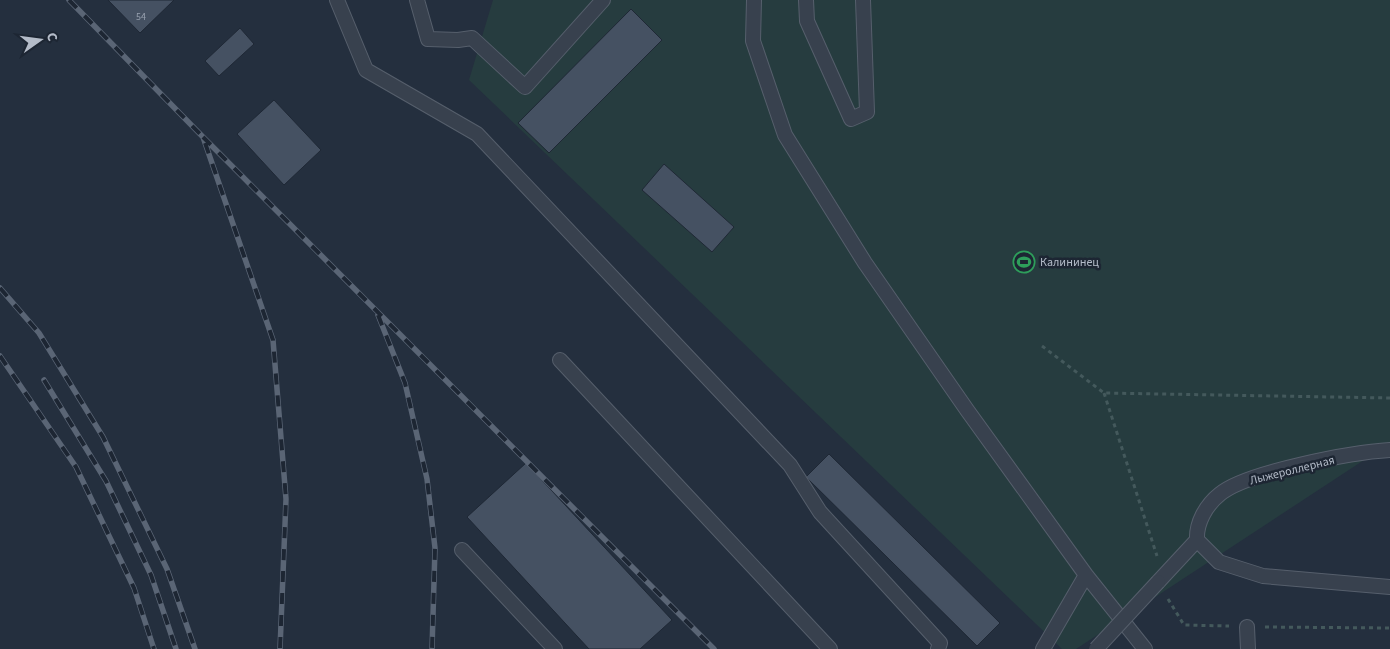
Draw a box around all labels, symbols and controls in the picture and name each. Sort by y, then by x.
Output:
house number: 54 [136,10,146,24]
north arrow [15,15,65,65]
text: С [41,31,62,43]
sports icon: Калининец [1012,250,1036,274]
place label: Калининец [1040,254,1099,271]
street label: Лыжероллерная [1248,452,1336,489]

